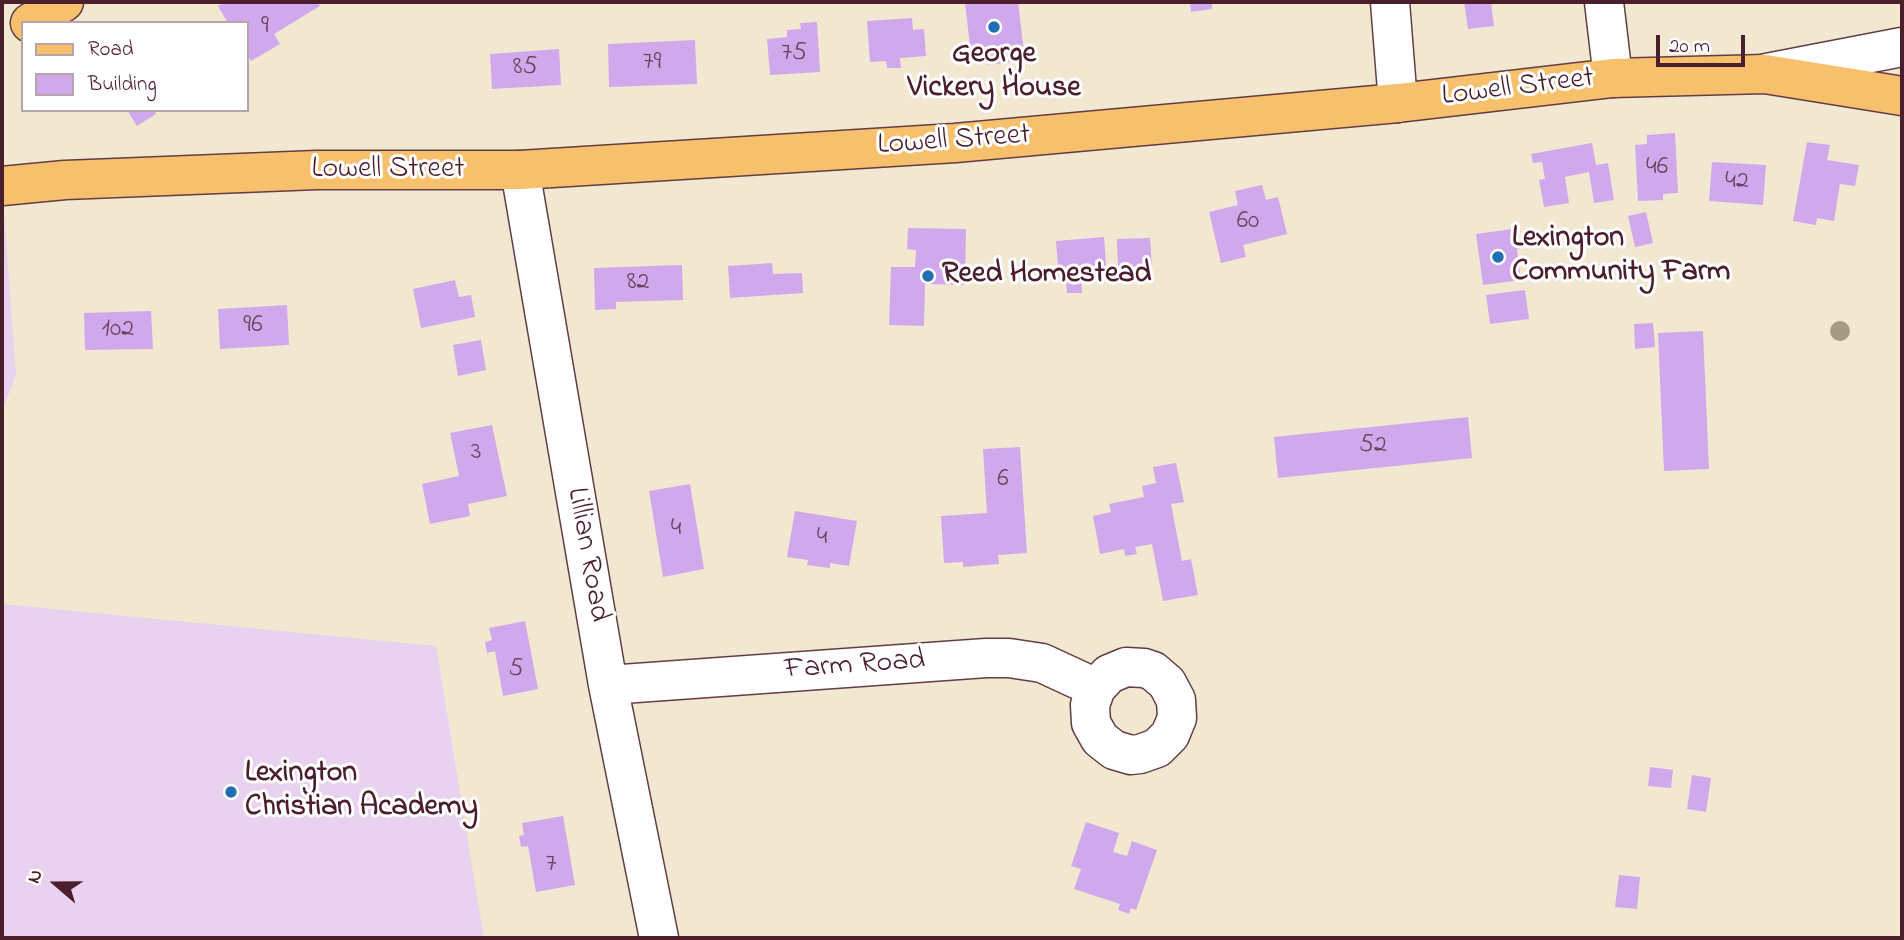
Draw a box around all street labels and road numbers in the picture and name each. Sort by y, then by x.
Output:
street label: Lowell Street [1440,62,1596,116]
street label: Lowell Street [876,119,1032,165]
street label: Lowell Street [312,153,464,189]
street label: Lillian Road [556,485,616,625]
street label: Farm Road [783,644,927,690]

